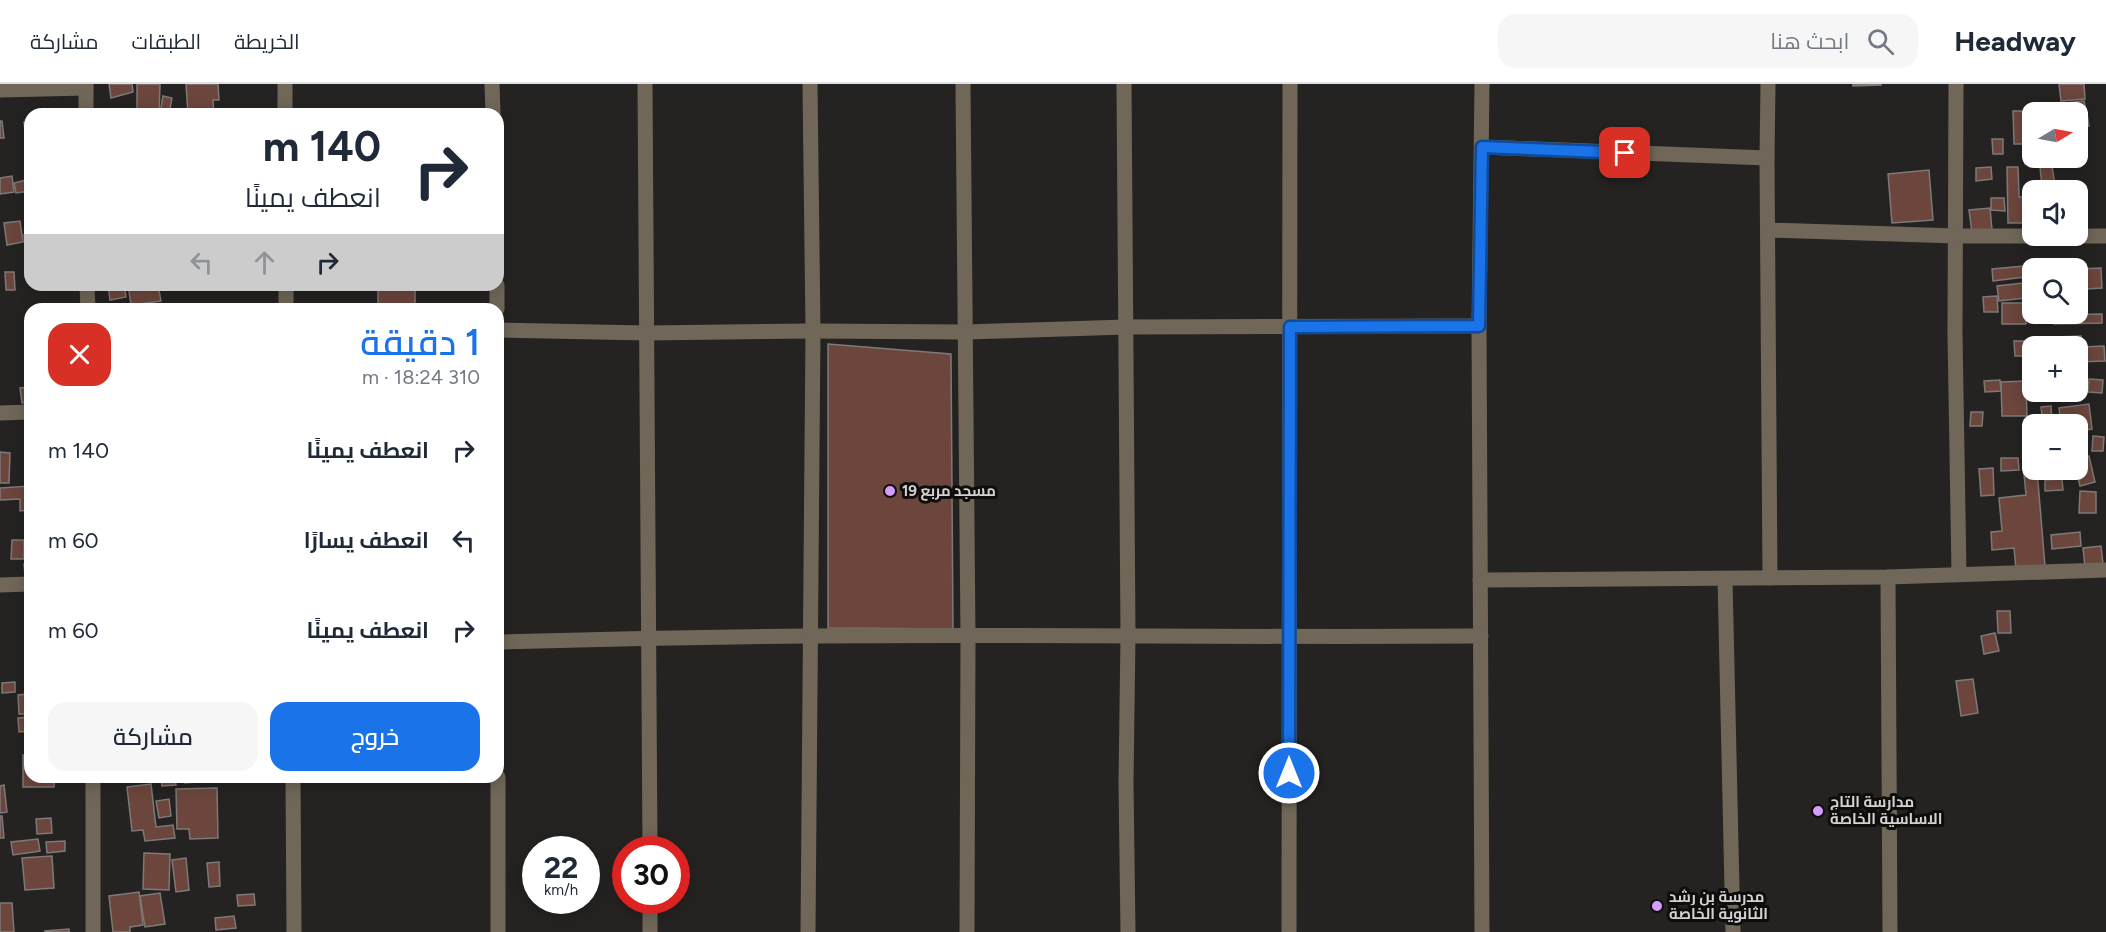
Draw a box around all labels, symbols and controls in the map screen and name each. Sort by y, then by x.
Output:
search box [1498,14,1918,68]
text: Headway [1954,24,2076,58]
icon: search [1864,25,1897,58]
text: ابحث هنا [1770,28,1849,55]
text: مشاركة [30,29,99,54]
text: الطبقات [132,29,201,54]
text: الخريطة [234,29,300,54]
north arrow [2022,102,2088,168]
map controls [2022,102,2088,480]
text: 140 m [263,121,381,172]
pin [1599,127,1650,178]
icon: right [402,132,480,210]
icon: arrive [1608,136,1641,169]
button: sound [2022,180,2088,246]
text: انعطف يمينًا [245,181,381,214]
icon: left [185,246,218,279]
icon: ahead [248,246,281,279]
icon: right [311,246,344,279]
button: search [2022,258,2088,324]
text: 1 دقيقة [360,321,480,364]
button: close [48,323,111,386]
button: + [2022,336,2088,402]
text: 310 m · 18:24 [362,365,480,389]
button: − [2022,414,2088,480]
icon: right [447,434,480,467]
text: 140 m [48,437,109,464]
text: انعطف يمينًا [306,437,429,464]
place label: مسجد مربع 19 [902,482,996,501]
marker: مسجد مربع 19 [883,484,897,498]
icon: left [447,524,480,557]
text: 60 m [48,527,99,554]
text: انعطف يسارًا [304,527,429,554]
icon: right [447,614,480,647]
text: 60 m [48,617,99,644]
text: انعطف يمينًا [306,617,429,644]
button: مشاركة [48,702,258,771]
button: خروج [270,702,480,771]
position arrow [1257,741,1321,805]
place label: مدارسة التاج الاساسية الخاصة [1830,793,1942,828]
marker: مدارسة التاج الاساسية الخاصة [1811,804,1825,818]
speed limit sign: 30 [612,836,690,914]
text: 22 [544,849,578,886]
text: km/h [544,881,578,899]
place label: مدرسة بن رشد الثانوية الخاصة [1669,888,1768,923]
marker: مدرسة بن رشد الثانوية الخاصة [1650,899,1664,913]

